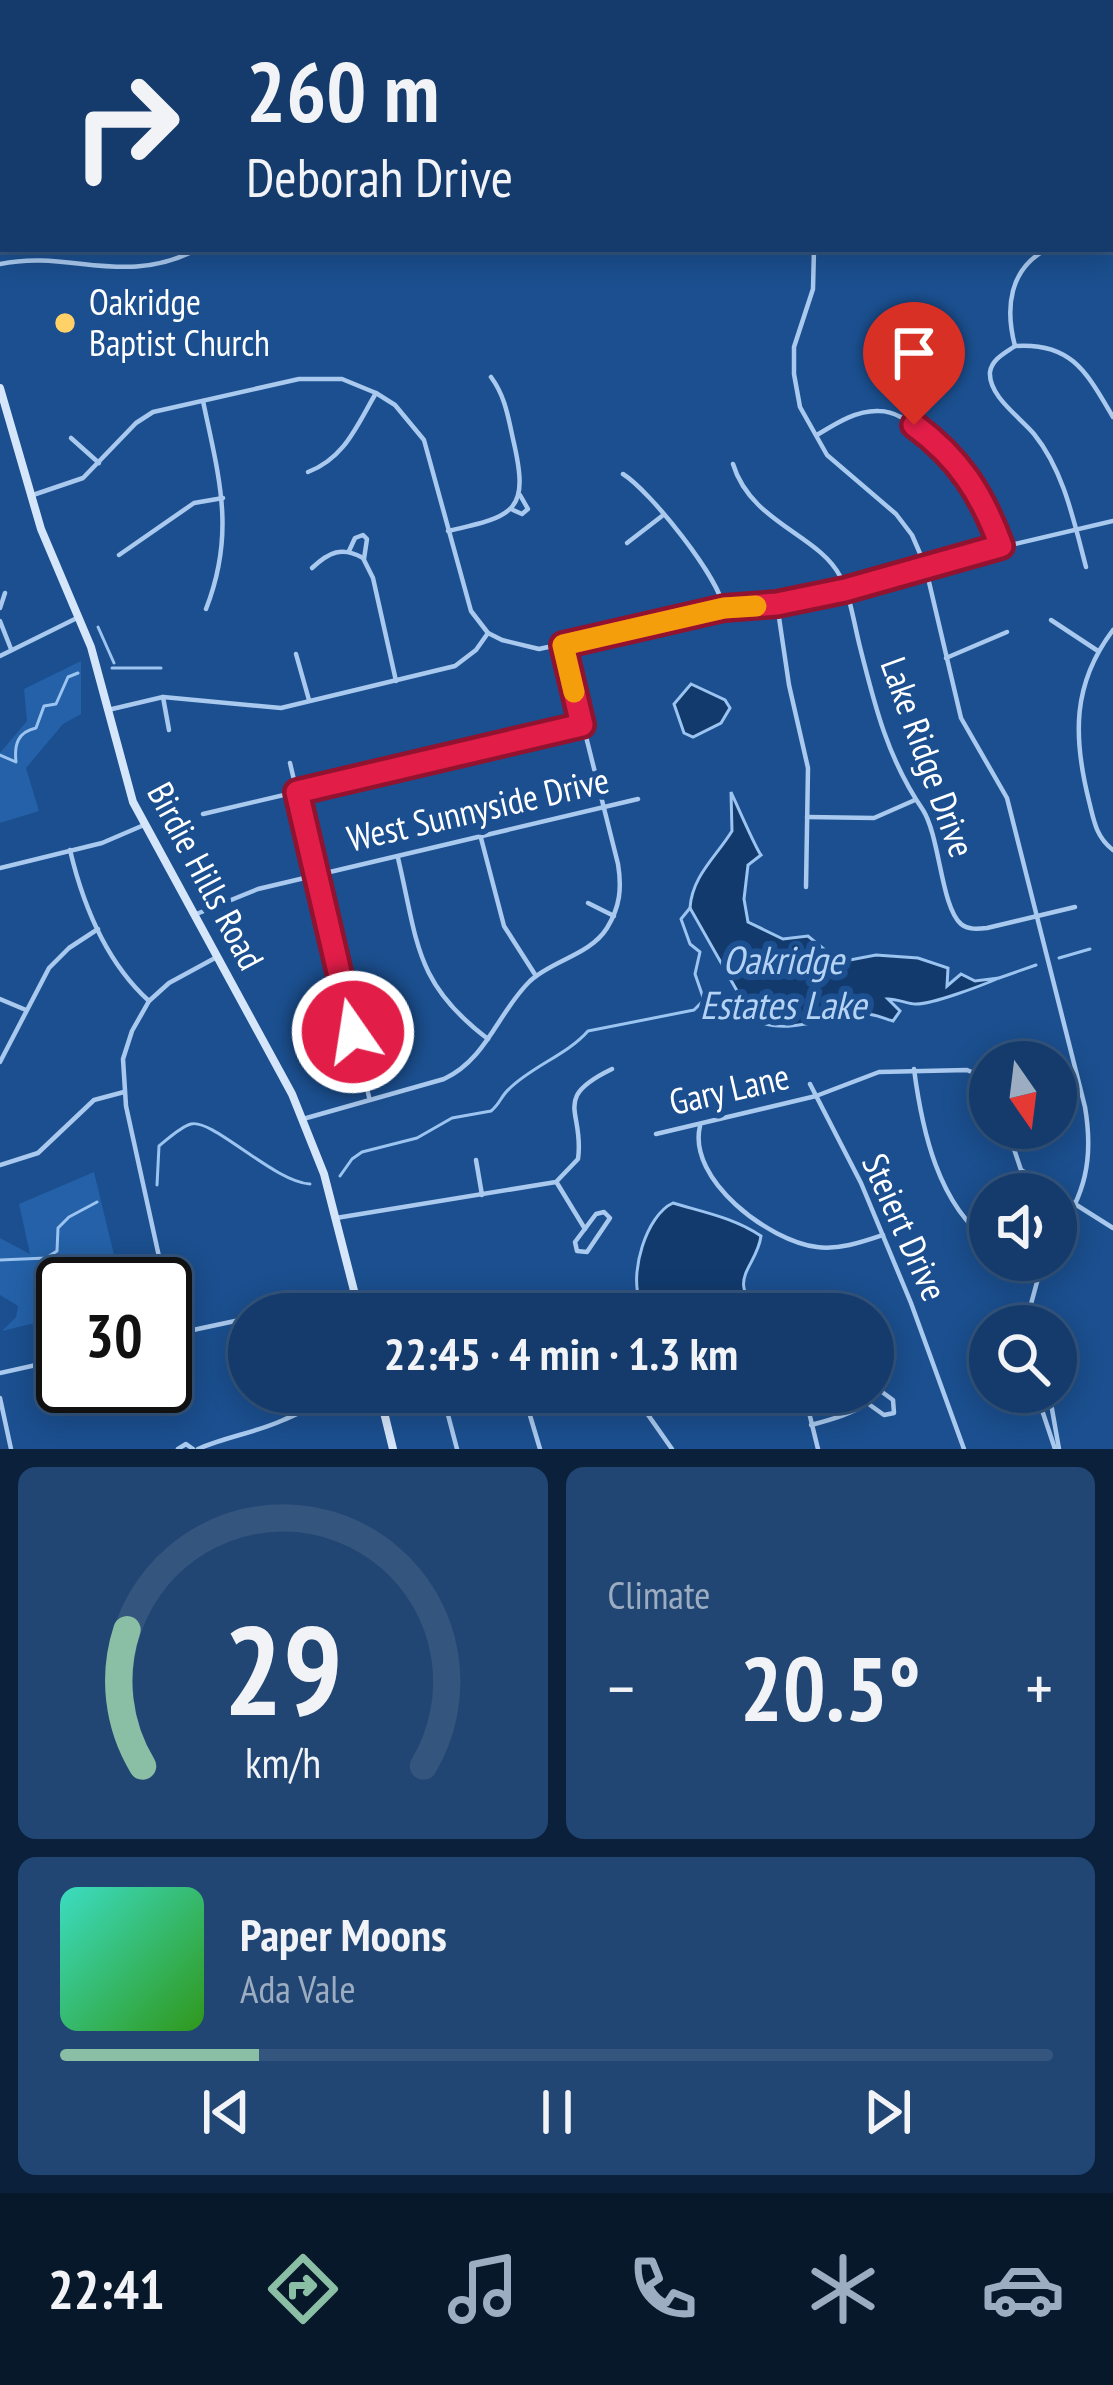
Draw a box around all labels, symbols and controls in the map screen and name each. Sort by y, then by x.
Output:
text: 260 m [246,36,439,145]
icon: right [48,48,204,204]
text: Deborah Drive [246,142,513,212]
place label: Oakridge Baptist Church [89,278,270,366]
pin [863,302,965,425]
marker: Oakridge Baptist Church [52,310,78,336]
icon: arrive [881,320,947,386]
street label: Lake Ridge Drive [871,651,986,863]
street label: West Sunnyside Drive [342,756,613,861]
street label: Birdie Hills Road [137,774,275,978]
water label: Oakridge Estates Lake [700,934,869,1030]
position arrow [290,969,416,1095]
north arrow [969,1041,1077,1149]
map controls [969,1041,1077,1413]
street label: Gary Lane [664,1052,793,1125]
street label: Steiert Drive [852,1146,959,1308]
button: sound [969,1173,1077,1281]
speed limit sign: 30 [36,1257,192,1413]
button: search [969,1305,1077,1413]
text: 22:45 · 4 min · 1.3 km [384,1324,738,1382]
text: Climate [608,1569,710,1620]
text: 29 [223,1588,342,1749]
text: 20.5° [740,1629,921,1746]
text: − [608,1645,635,1730]
text: + [1026,1645,1053,1730]
text: km/h [245,1734,321,1790]
text: Paper Moons [240,1905,447,1963]
text: Ada Vale [240,1963,356,2014]
icon: previous [193,2079,259,2145]
icon: pause [524,2079,590,2145]
icon: next [855,2079,921,2145]
icon: directions [261,2247,345,2331]
icon: music [441,2247,525,2331]
icon: phone [621,2247,705,2331]
icon: climate [801,2247,885,2331]
icon: car [981,2247,1065,2331]
text: 22:41 [48,2254,165,2324]

